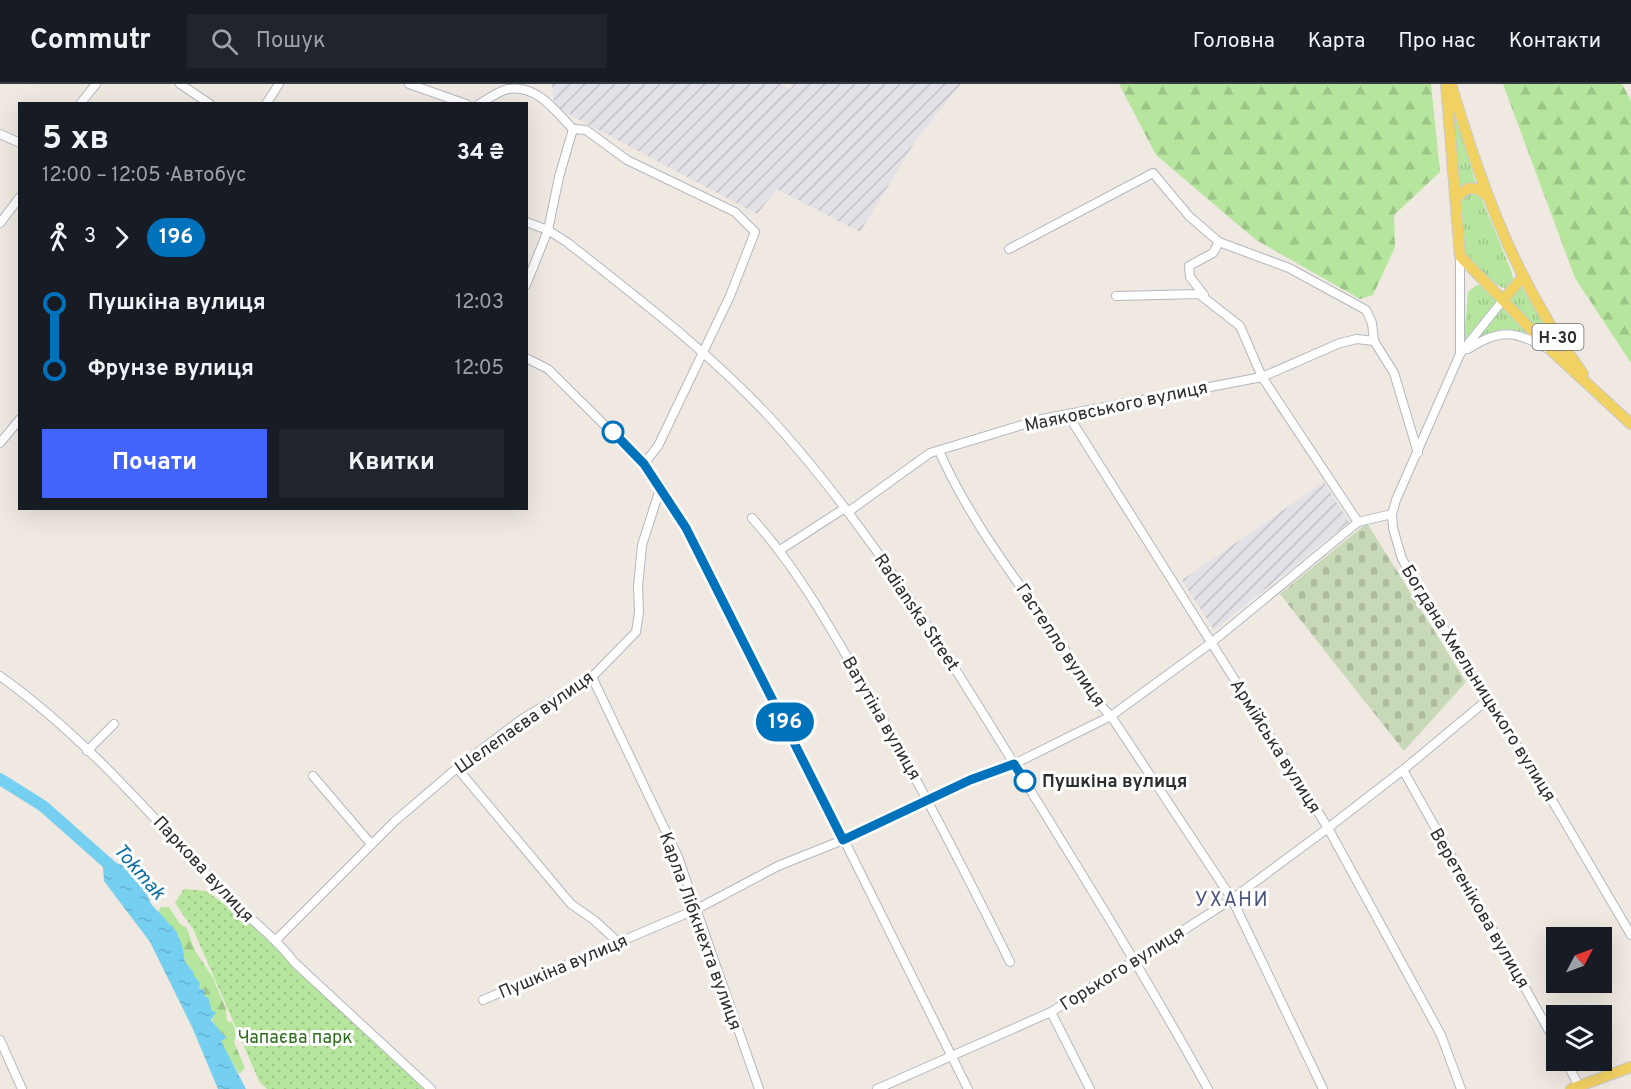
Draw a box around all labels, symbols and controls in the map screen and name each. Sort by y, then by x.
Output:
search box [187,14,607,68]
text: Commutr [30,23,151,59]
icon: search [208,25,241,58]
text: Пошук [256,28,326,55]
text: Головна [1193,28,1275,55]
text: Карта [1308,28,1365,55]
text: Про нас [1398,28,1476,55]
text: Контакти [1509,28,1601,55]
text: 5 хв [42,119,109,161]
text: 34 ₴ [457,140,504,167]
text: 12:00 – 12:05 · Автобус [42,163,246,189]
icon: walk [42,221,75,254]
icon: forward [105,221,138,254]
text: 3 [84,224,96,250]
text: 196 [159,224,193,251]
text: Пушкіна вулиця [88,290,266,317]
text: 12:03 [455,290,504,316]
road number: Н-30 [1532,324,1584,350]
text: Фрунзе вулиця [88,356,254,383]
text: 12:05 [455,356,504,382]
street label: Маяковського вулиця [1023,377,1210,438]
unlabelled marker [602,421,624,443]
button: Почати [42,429,267,498]
button: Квитки [279,429,504,498]
street label: Radianska Street [868,550,964,676]
street label: Богдана Хмельницького вулиця [1395,561,1560,807]
street label: Гастелло вулиця [1010,580,1110,712]
street label: Ватутіна вулиця [836,653,925,785]
street label: Шелепаєва вулиця [451,667,599,780]
street label: Армійська вулиця [1224,675,1325,818]
line badge: 196 [750,702,820,742]
text: 196 [768,709,802,736]
marker: Пушкіна вулиця [1014,770,1036,792]
place label: Пушкіна вулиця [1042,771,1187,794]
street label: Паркова вулиця [147,812,258,928]
street label: Веретенікова вулиця [1423,825,1534,993]
street label: Карла Лібкнехта вулиця [653,829,746,1034]
water label: Tokmak [107,839,171,907]
district label: УХАНИ [1195,888,1269,914]
street label: Горького вулиця [1056,922,1189,1017]
north arrow [1546,927,1612,993]
map controls [1546,927,1612,1071]
street label: Пушкіна вулиця [496,930,632,1005]
button: layers [1546,1005,1612,1071]
park label: Чапаєва парк [237,1027,353,1050]

